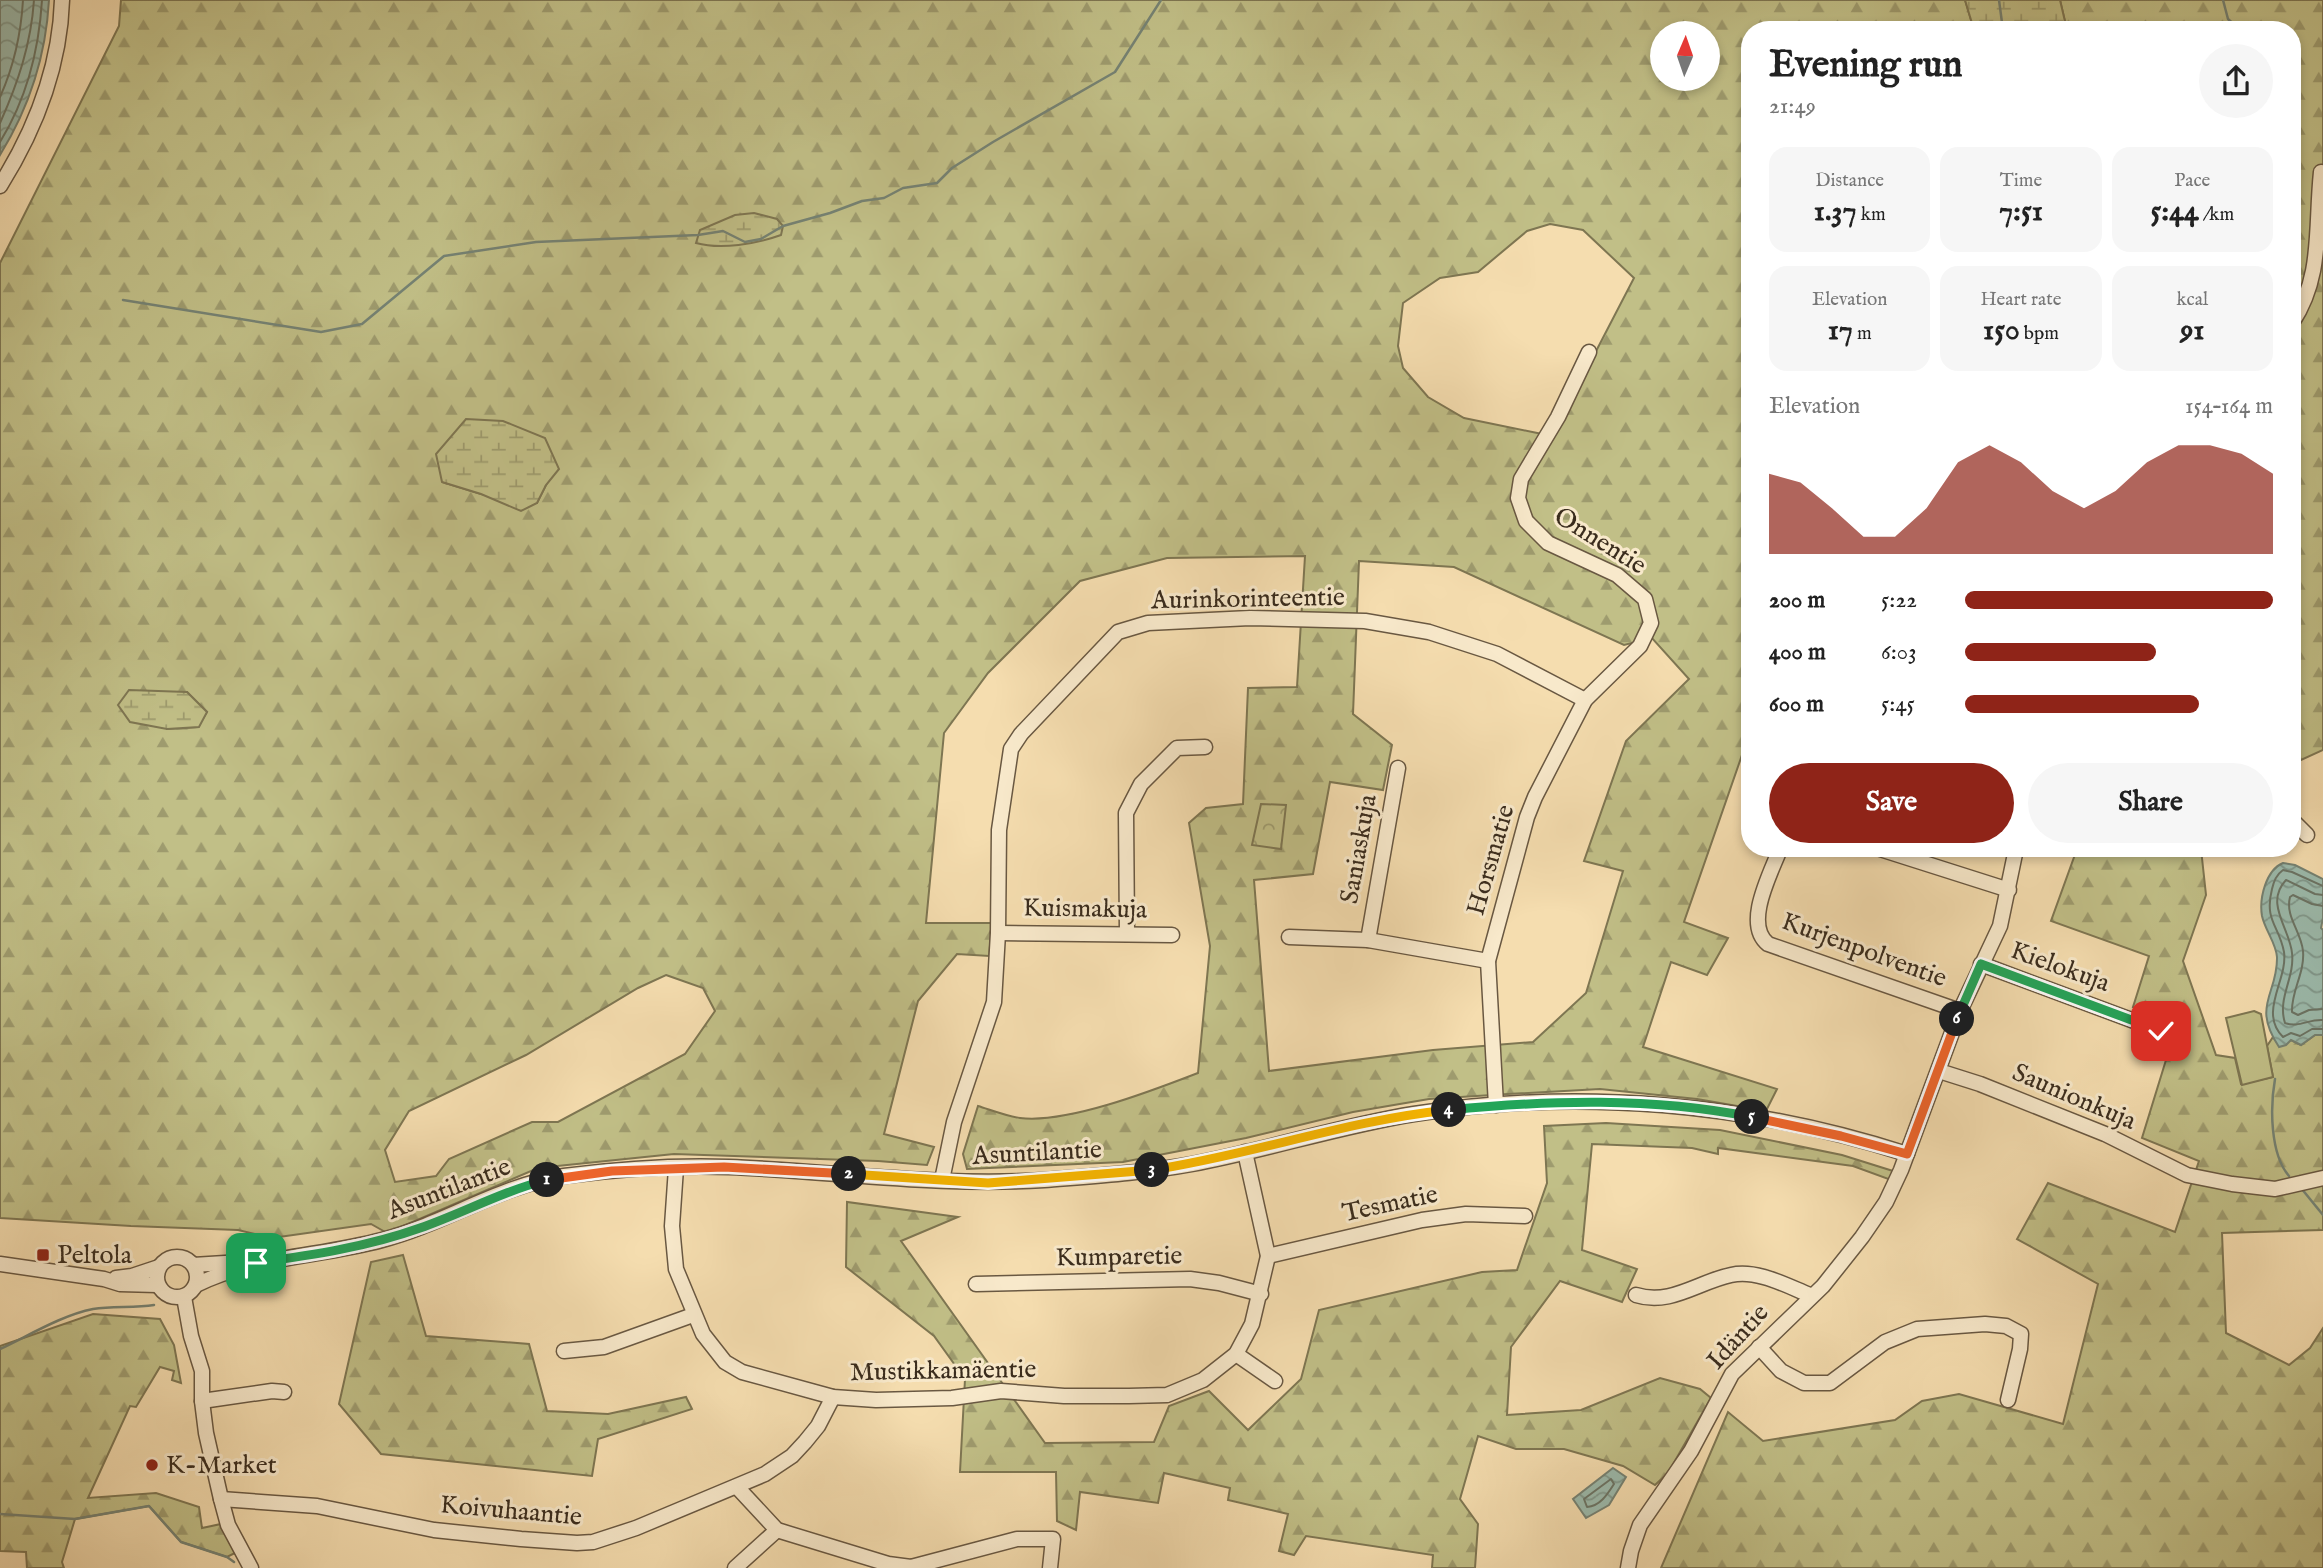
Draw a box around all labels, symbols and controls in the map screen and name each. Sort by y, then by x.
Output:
north arrow [1650,21,1720,91]
map controls [1650,21,1720,91]
text: Evening run [1769,42,1963,90]
button: share [2199,44,2273,118]
text: 21:49 [1769,92,1816,121]
text: Distance [1815,169,1884,193]
text: Time [2000,169,2042,193]
text: Pace [2174,169,2210,193]
text: 1.37 [1814,193,1857,231]
text: 7:51 [1999,193,2043,231]
text: 5:44 [2150,193,2199,231]
text: km [1857,203,1886,227]
text: /km [2199,203,2234,227]
text: Elevation [1812,288,1887,312]
text: Heart rate [1980,288,2062,312]
text: kcal [2176,288,2208,312]
text: 17 [1828,312,1853,350]
text: 150 [1983,312,2020,350]
text: 91 [2180,312,2204,350]
text: m [1853,322,1872,346]
text: bpm [2020,322,2059,346]
text: Elevation [1769,392,1860,421]
text: 154–164 m [2185,392,2273,421]
street label: Onnentie [1548,500,1652,582]
street label: Aurinkorinteentie [1150,581,1345,617]
text: 200 m [1769,586,1825,615]
text: 5:22 [1881,586,1917,615]
text: 400 m [1769,638,1826,667]
text: 6:03 [1881,638,1917,667]
text: 600 m [1769,690,1824,719]
text: 5:45 [1881,690,1915,719]
button: Save [1769,763,2014,843]
button: Share [2028,763,2273,843]
street label: Saniaskuja [1333,791,1385,906]
street label: Horsmatie [1459,801,1523,919]
street label: Kuismakuja [1023,891,1148,927]
street label: Kurjenpolventie [1777,905,1951,995]
street label: Kielokuja [2006,934,2115,1000]
pin [2131,1001,2191,1061]
pin: 6 [1940,1002,1974,1036]
text: 6 [1952,1006,1961,1030]
icon: check [2142,1012,2180,1050]
street label: Saunionkuja [2007,1056,2142,1138]
pin: 4 [1432,1092,1466,1128]
text: 4 [1444,1097,1453,1121]
pin: 5 [1734,1100,1770,1134]
text: 5 [1748,1104,1755,1128]
street label: Asuntilantie [970,1133,1103,1173]
street label: Asuntilantie [382,1150,516,1228]
pin: 3 [1134,1152,1170,1188]
pin: 2 [832,1156,866,1192]
text: 3 [1148,1157,1155,1181]
text: 2 [844,1161,853,1185]
pin: 1 [530,1162,564,1198]
text: 1 [543,1167,550,1191]
street label: Tesmatie [1339,1178,1441,1230]
pin [226,1233,286,1293]
place label: Peltola [57,1239,133,1272]
street label: Kumparetie [1055,1239,1183,1275]
icon: arrive [237,1244,275,1282]
marker: Peltola [35,1247,51,1263]
street label: Idäntie [1700,1297,1776,1377]
street label: Mustikkamäentie [849,1353,1037,1389]
place label: K-Market [166,1449,277,1482]
marker: K-Market [144,1457,160,1473]
street label: Koivuhaantie [439,1488,583,1534]

